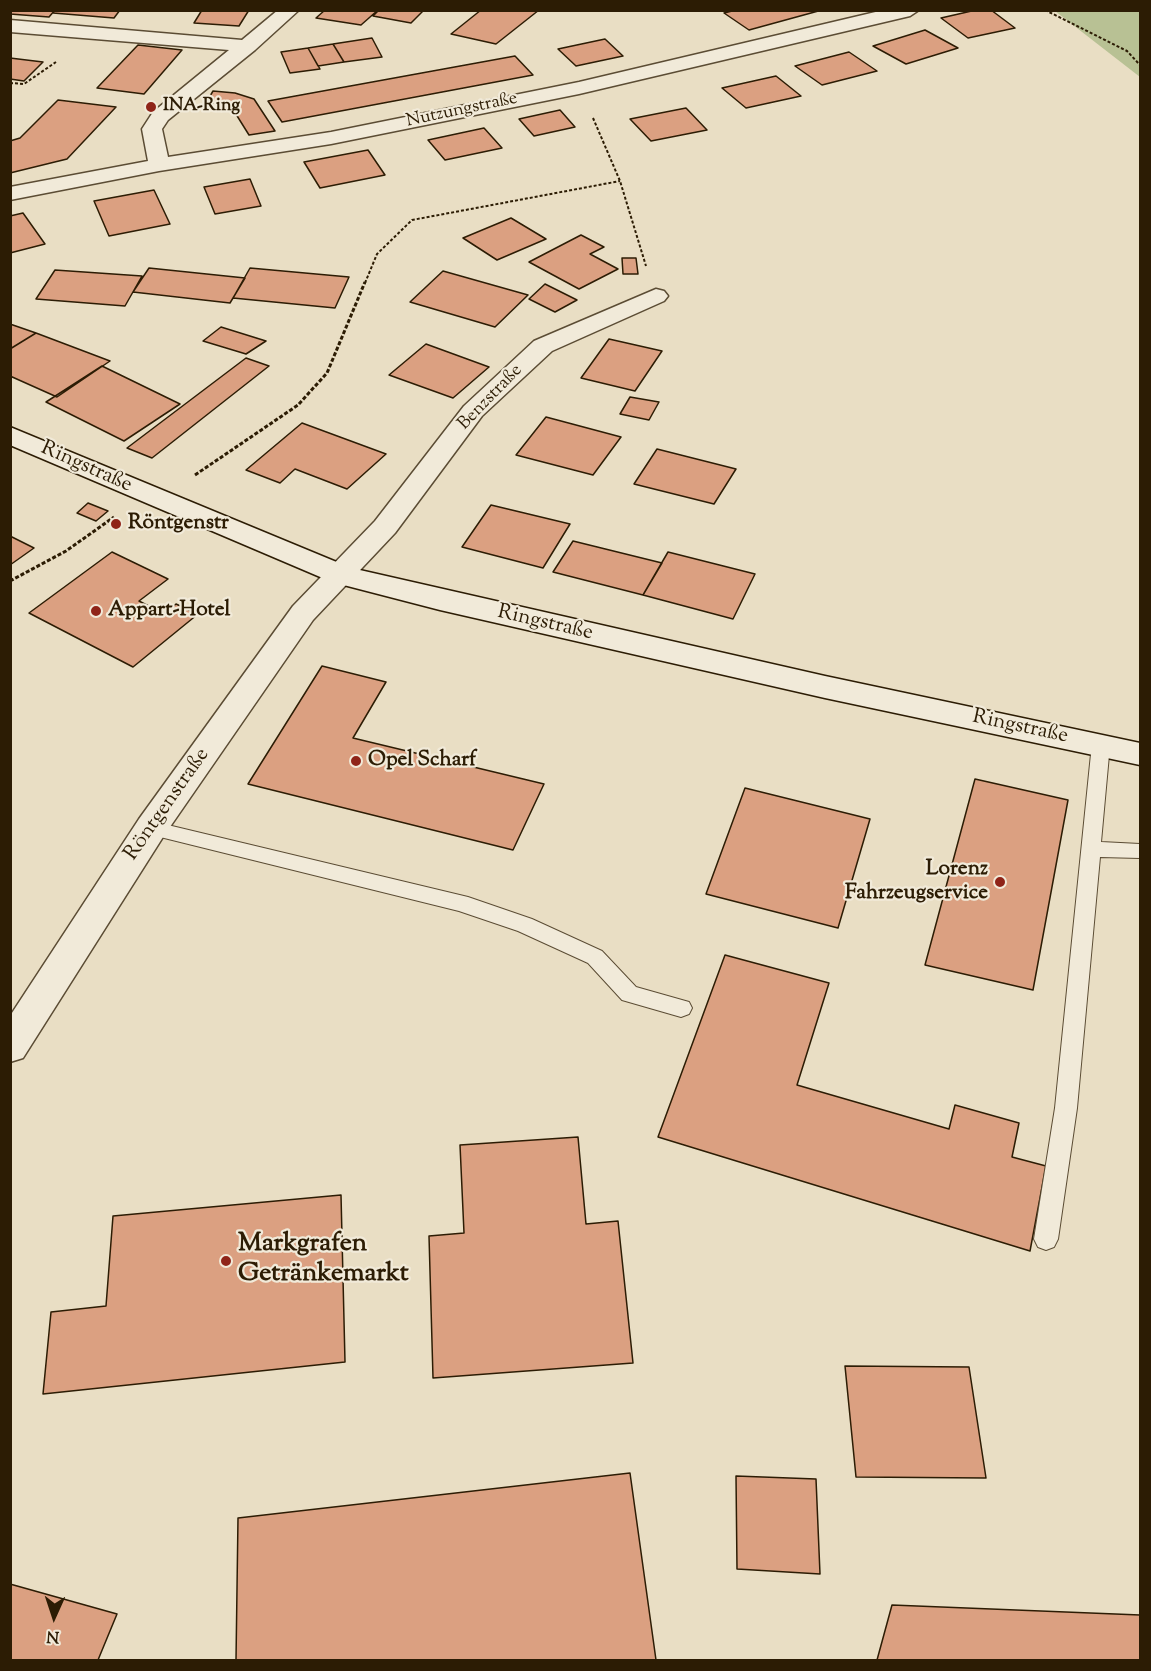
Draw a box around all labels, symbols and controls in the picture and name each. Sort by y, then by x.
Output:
street label: Nutzungstraße [404,89,520,133]
place label: INA-Ring [163,96,240,118]
marker: INA-Ring [144,100,158,114]
street label: Benzstraße [454,361,528,435]
street label: Ringstraße [36,437,136,499]
place label: Röntgenstr [128,511,229,537]
marker: Röntgenstr [109,517,123,531]
place label: Appart-Hotel [108,598,230,624]
street label: Ringstraße [495,601,595,647]
marker: Appart-Hotel [89,604,103,618]
street label: Ringstraße [970,706,1070,750]
street label: Röntgenstraße [120,744,216,866]
place label: Opel Scharf [368,748,476,774]
marker: Opel Scharf [349,754,363,768]
place label: Lorenz Fahrzeugservice [845,857,988,907]
marker: Lorenz Fahrzeugservice [993,875,1007,889]
place label: Markgrafen Getränkemarkt [238,1230,409,1292]
marker: Markgrafen Getränkemarkt [219,1254,233,1268]
north arrow [24,1587,84,1647]
text: N [46,1624,60,1647]

